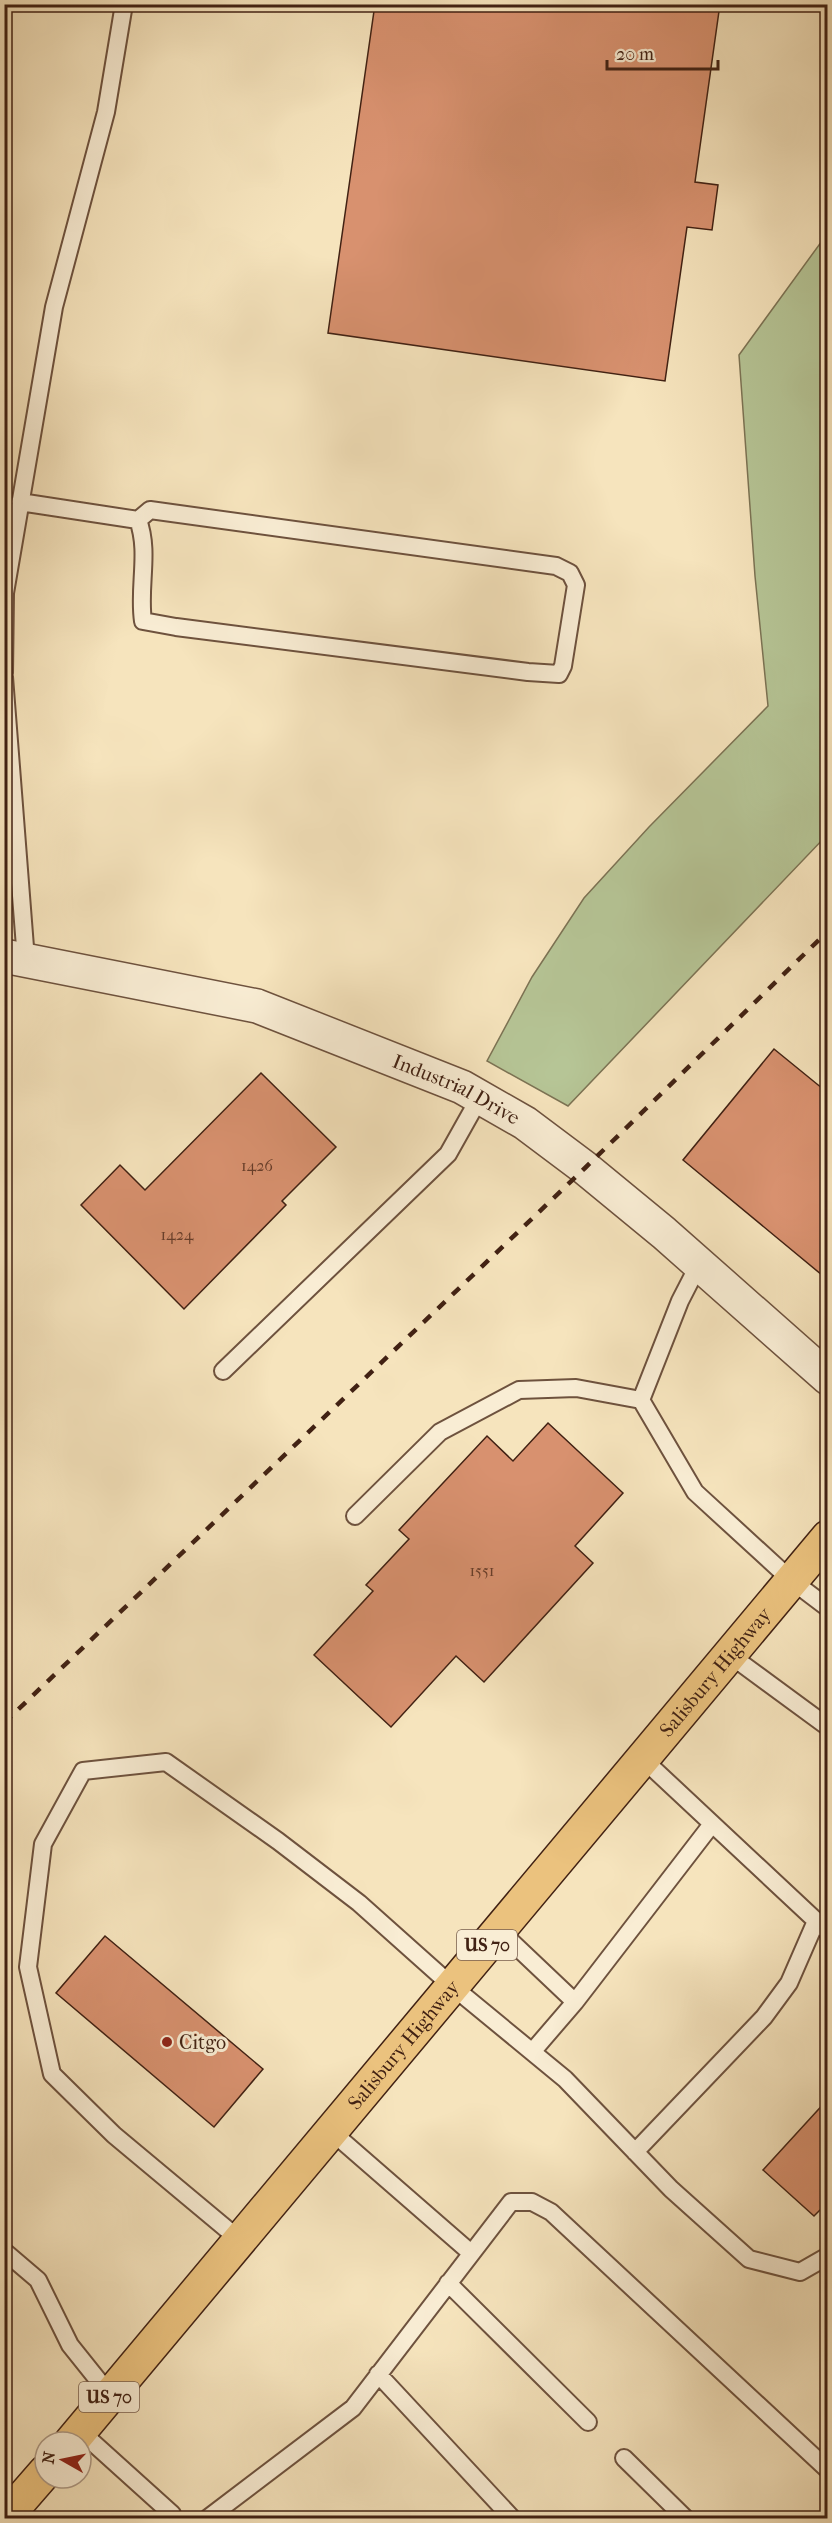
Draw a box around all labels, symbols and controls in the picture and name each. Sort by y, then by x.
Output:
scale bar [607,33,718,71]
text: 20 m [616,44,654,65]
street label: Industrial Drive [389,1050,524,1130]
house number: 1426 [241,1156,273,1175]
house number: 1424 [161,1225,194,1244]
house number: 1551 [469,1561,495,1580]
street label: Salisbury Highway [655,1602,777,1741]
road number: US 70 [457,1930,517,1960]
street label: Salisbury Highway [343,1975,465,2114]
place label: Citgo [179,2031,226,2054]
marker: Citgo [160,2035,174,2049]
road number: US 70 [79,2382,139,2412]
north arrow [33,2430,93,2490]
text: N [38,2449,59,2465]

